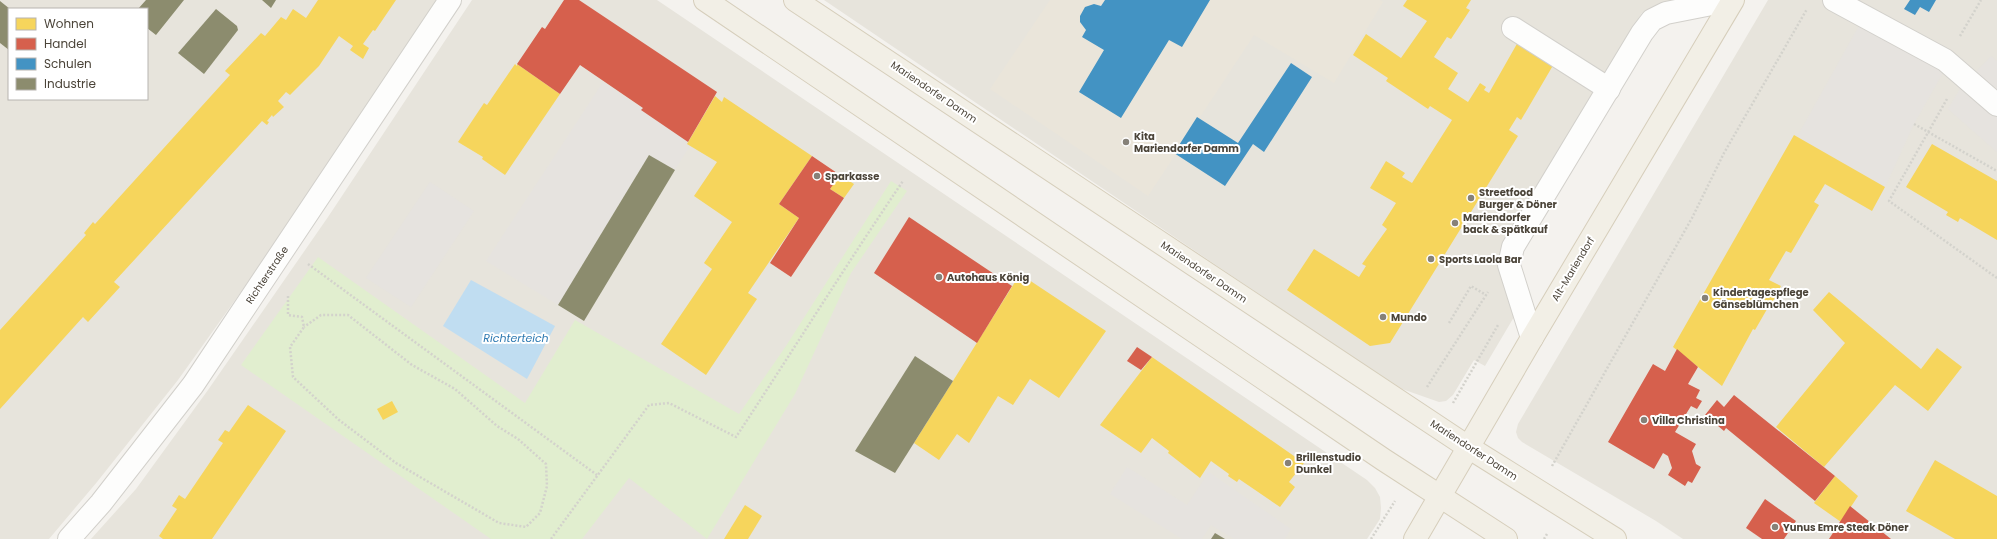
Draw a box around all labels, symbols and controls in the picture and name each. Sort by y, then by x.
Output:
legend [8,8,148,100]
text: Wohnen [44,15,94,32]
text: Handel [44,35,87,52]
text: Schulen [44,55,92,72]
street label: Mariendorfer Damm [888,57,980,127]
text: Industrie [44,75,96,92]
place label: Kita Mariendorfer Damm [1134,129,1239,156]
marker: Kita Mariendorfer Damm [1121,137,1131,147]
place label: Sparkasse [825,169,879,184]
marker: Sparkasse [812,171,822,181]
place label: Streetfood Burger & Döner [1479,185,1558,212]
marker: Streetfood Burger & Döner [1466,193,1476,203]
place label: Mariendorfer back & spätkauf [1463,210,1548,237]
marker: Mariendorfer back & spätkauf [1450,218,1460,228]
street label: Alt-Mariendorf [1548,234,1598,304]
street label: Mariendorfer Damm [1158,237,1250,307]
street label: Richterstraße [242,243,292,307]
place label: Sports Laola Bar [1439,252,1523,267]
marker: Sports Laola Bar [1426,254,1436,264]
place label: Autohaus König [947,270,1030,285]
marker: Autohaus König [934,272,944,282]
place label: Kindertagespflege Gänseblümchen [1713,285,1809,312]
marker: Kindertagespflege Gänseblümchen [1700,293,1710,303]
place label: Mundo [1391,310,1427,325]
marker: Mundo [1378,312,1388,322]
water label: Richterteich [483,330,549,346]
place label: Villa Christina [1652,413,1725,428]
marker: Villa Christina [1639,415,1649,425]
street label: Mariendorfer Damm [1427,416,1521,484]
place label: Brillenstudio Dunkel [1296,450,1362,477]
marker: Brillenstudio Dunkel [1283,458,1293,468]
place label: Yunus Emre Steak Döner [1783,520,1909,535]
marker: Yunus Emre Steak Döner [1770,522,1780,532]

